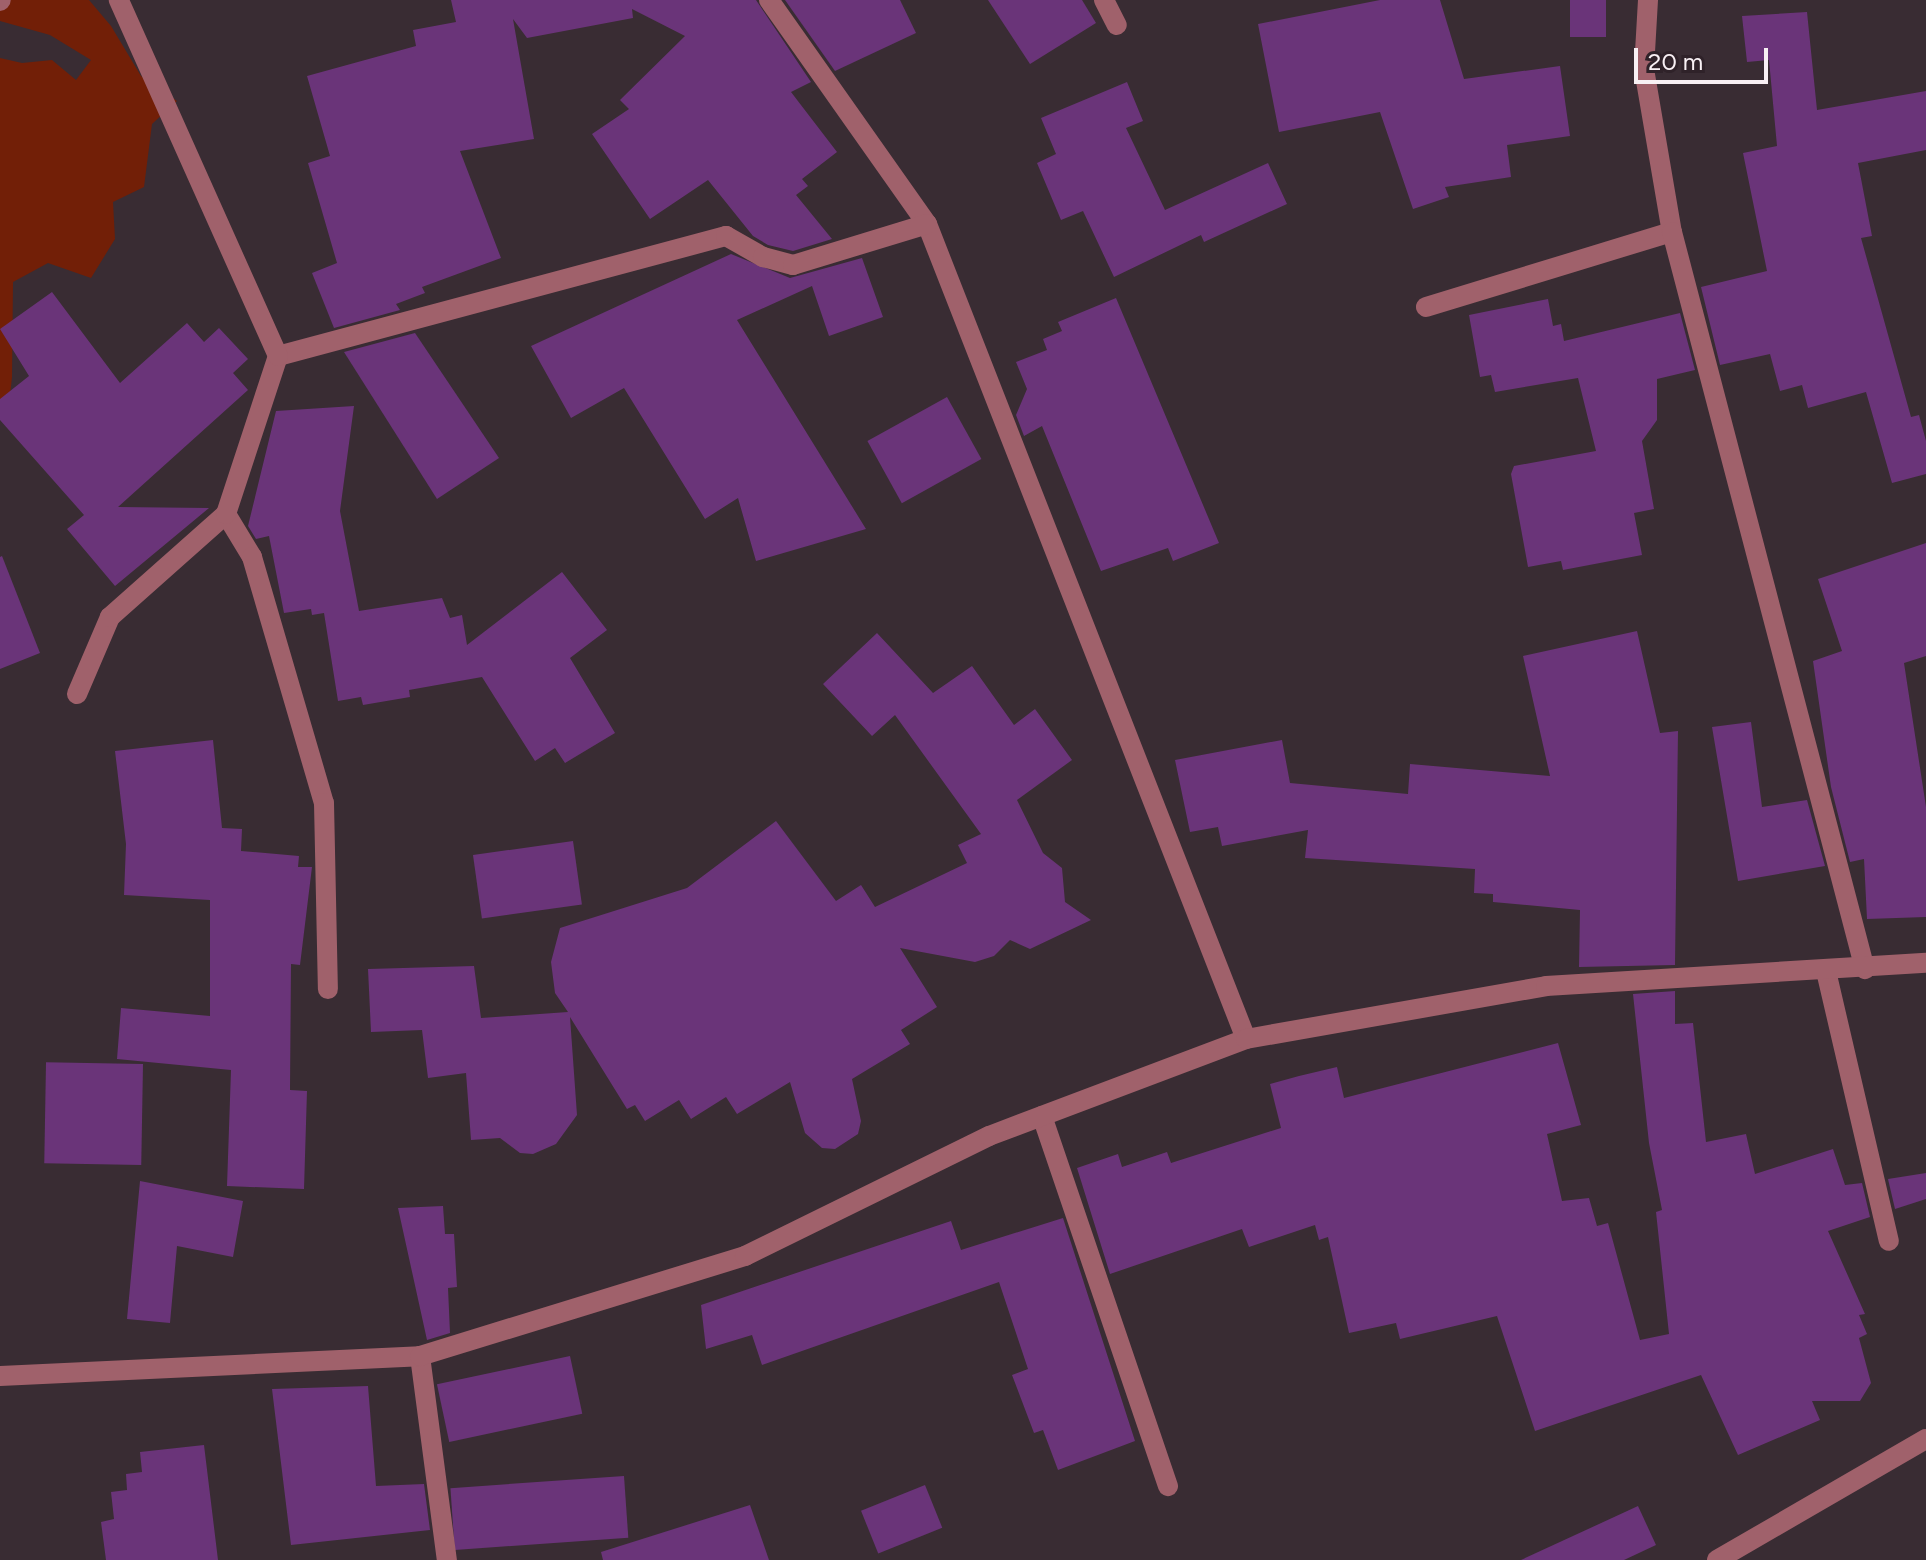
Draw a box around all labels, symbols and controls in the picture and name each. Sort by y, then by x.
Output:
scale bar [1638,32,1772,82]
text: 20 m [1648,47,1703,76]

